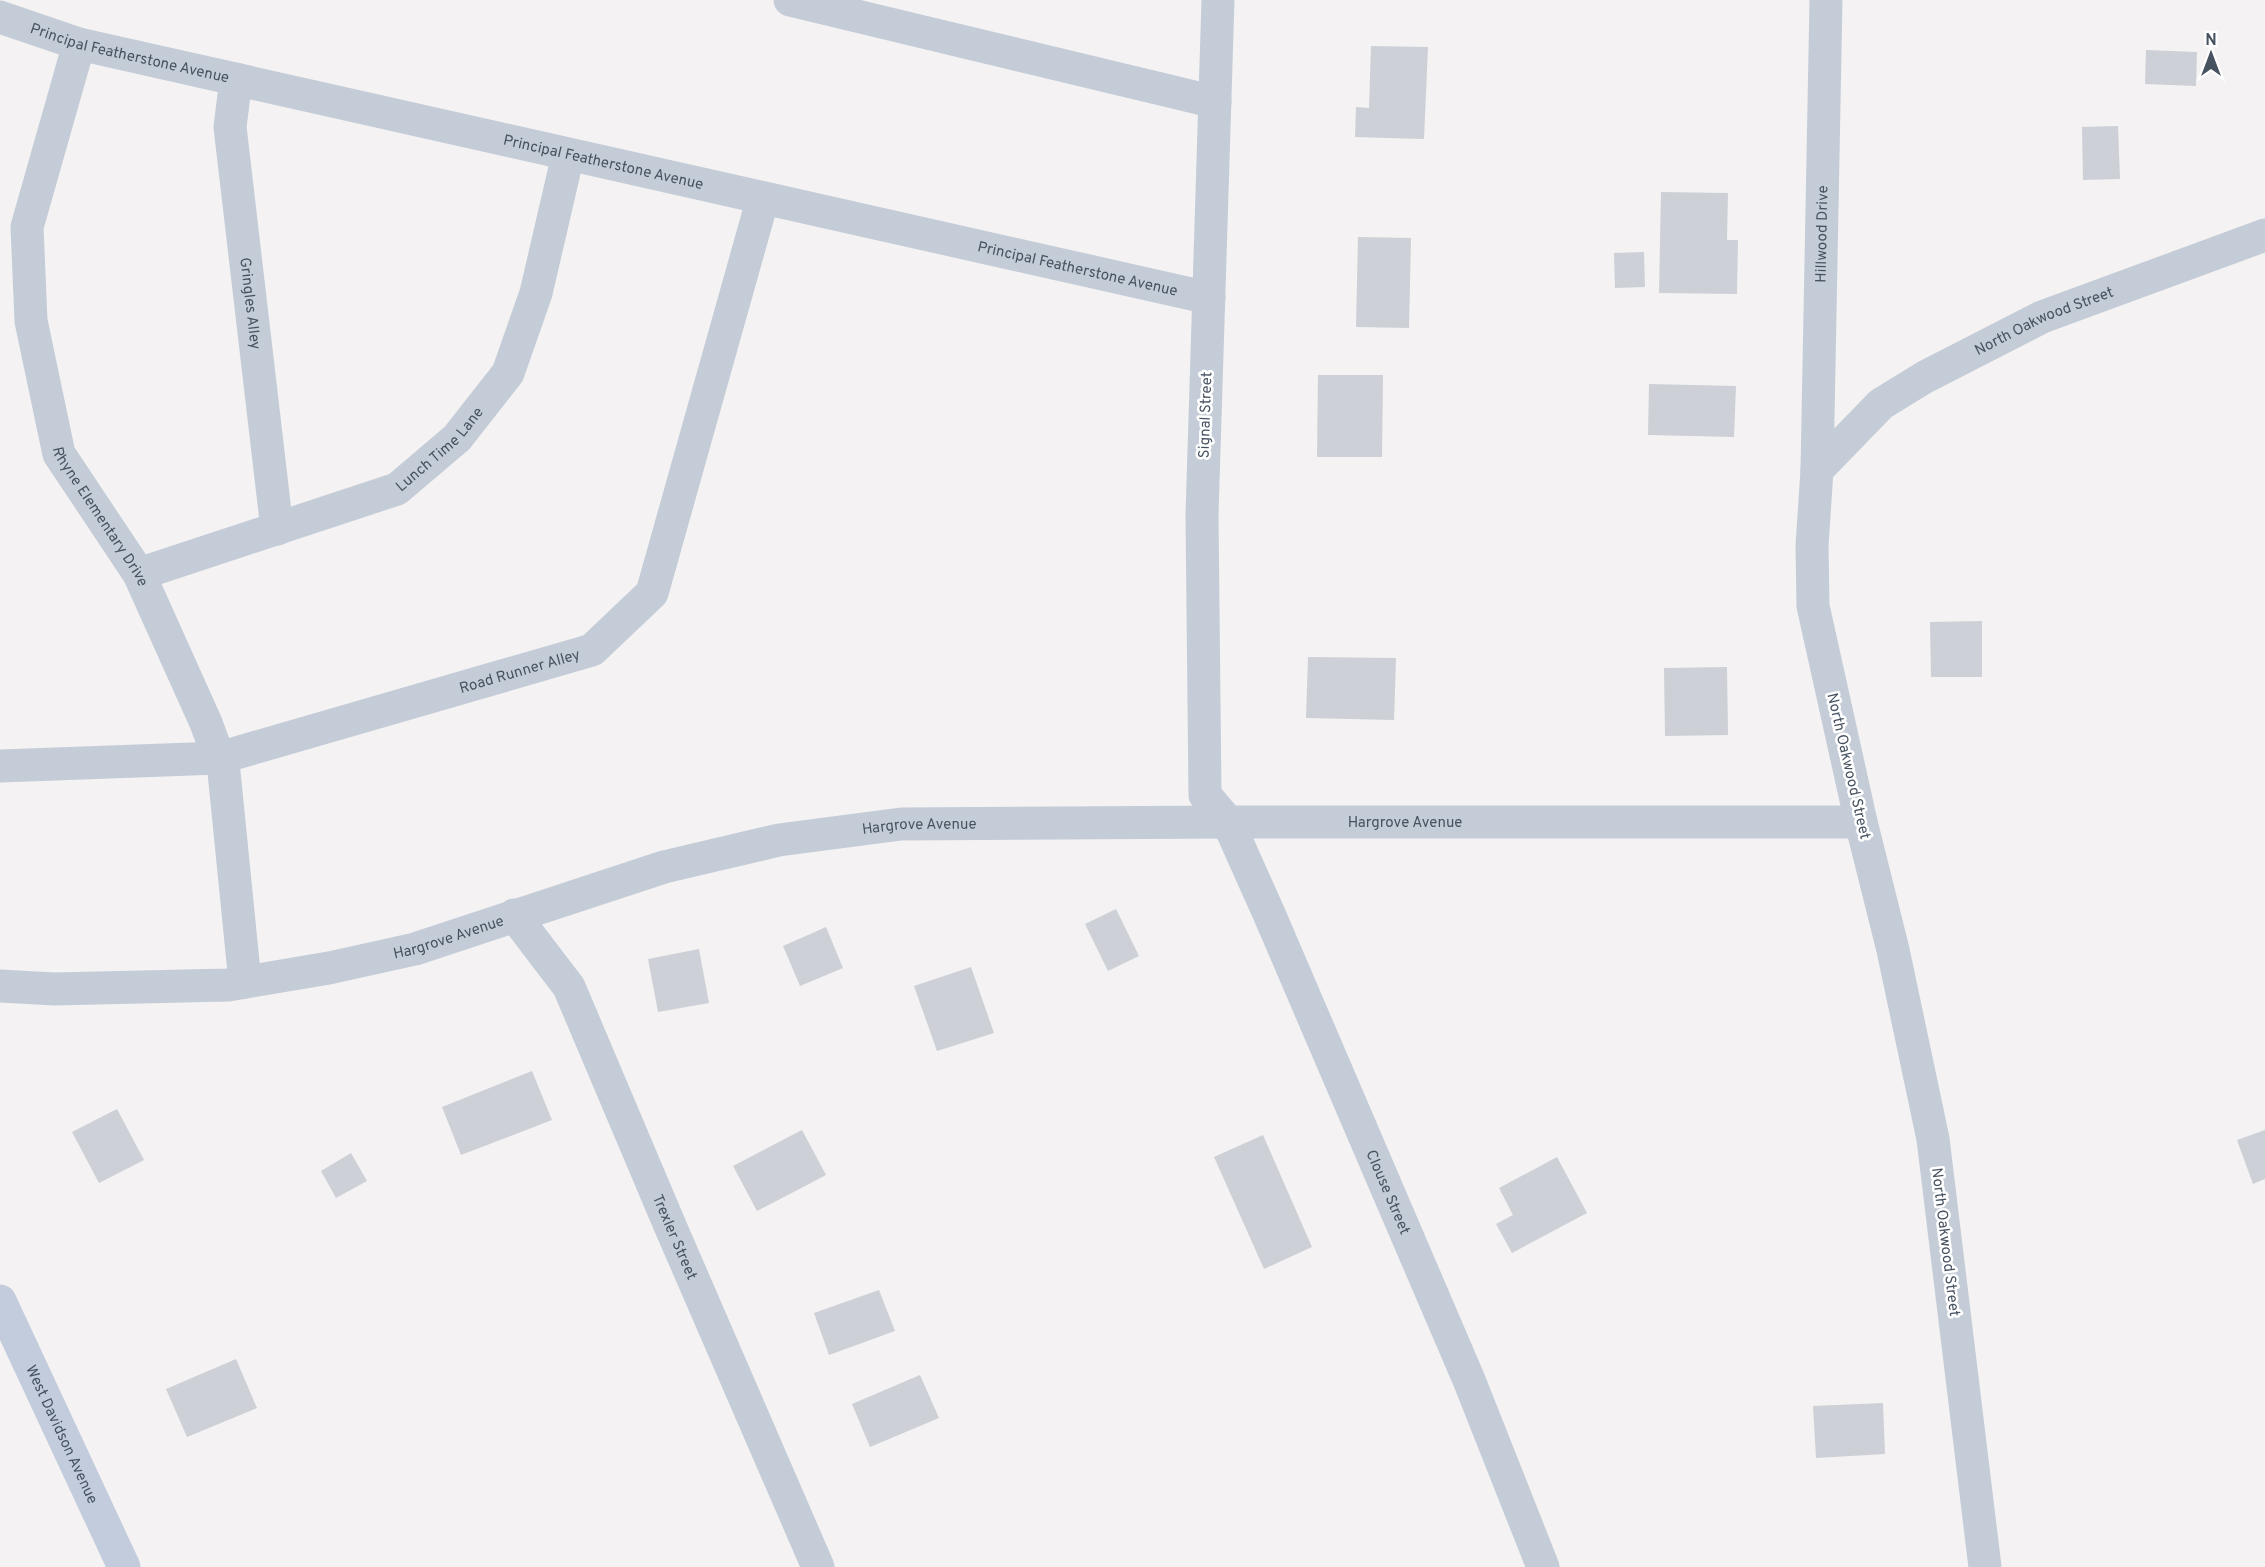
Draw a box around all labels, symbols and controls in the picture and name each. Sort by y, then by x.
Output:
street label: Principal Featherstone Avenue [27,20,231,88]
north arrow [2181,24,2241,84]
text: N [2205,31,2217,51]
street label: Principal Featherstone Avenue [501,132,705,195]
street label: Hillwood Drive [1813,185,1833,283]
street label: Principal Featherstone Avenue [975,238,1179,302]
street label: Gringles Alley [234,256,264,351]
street label: North Oakwood Street [1972,284,2116,361]
street label: Signal Street [1195,371,1218,459]
street label: Lunch Time Lane [393,404,489,497]
street label: Rhyne Elementary Drive [47,445,151,590]
street label: Road Runner Alley [457,646,583,699]
street label: North Oakwood Street [1821,691,1874,841]
street label: Hargrove Avenue [1348,814,1462,833]
street label: Hargrove Avenue [861,816,976,840]
street label: Hargrove Avenue [392,912,507,964]
street label: Clouse Street [1360,1147,1414,1238]
street label: North Oakwood Street [1926,1167,1963,1318]
street label: Trexler Street [647,1192,700,1283]
street label: West Davidson Avenue [20,1362,101,1507]

